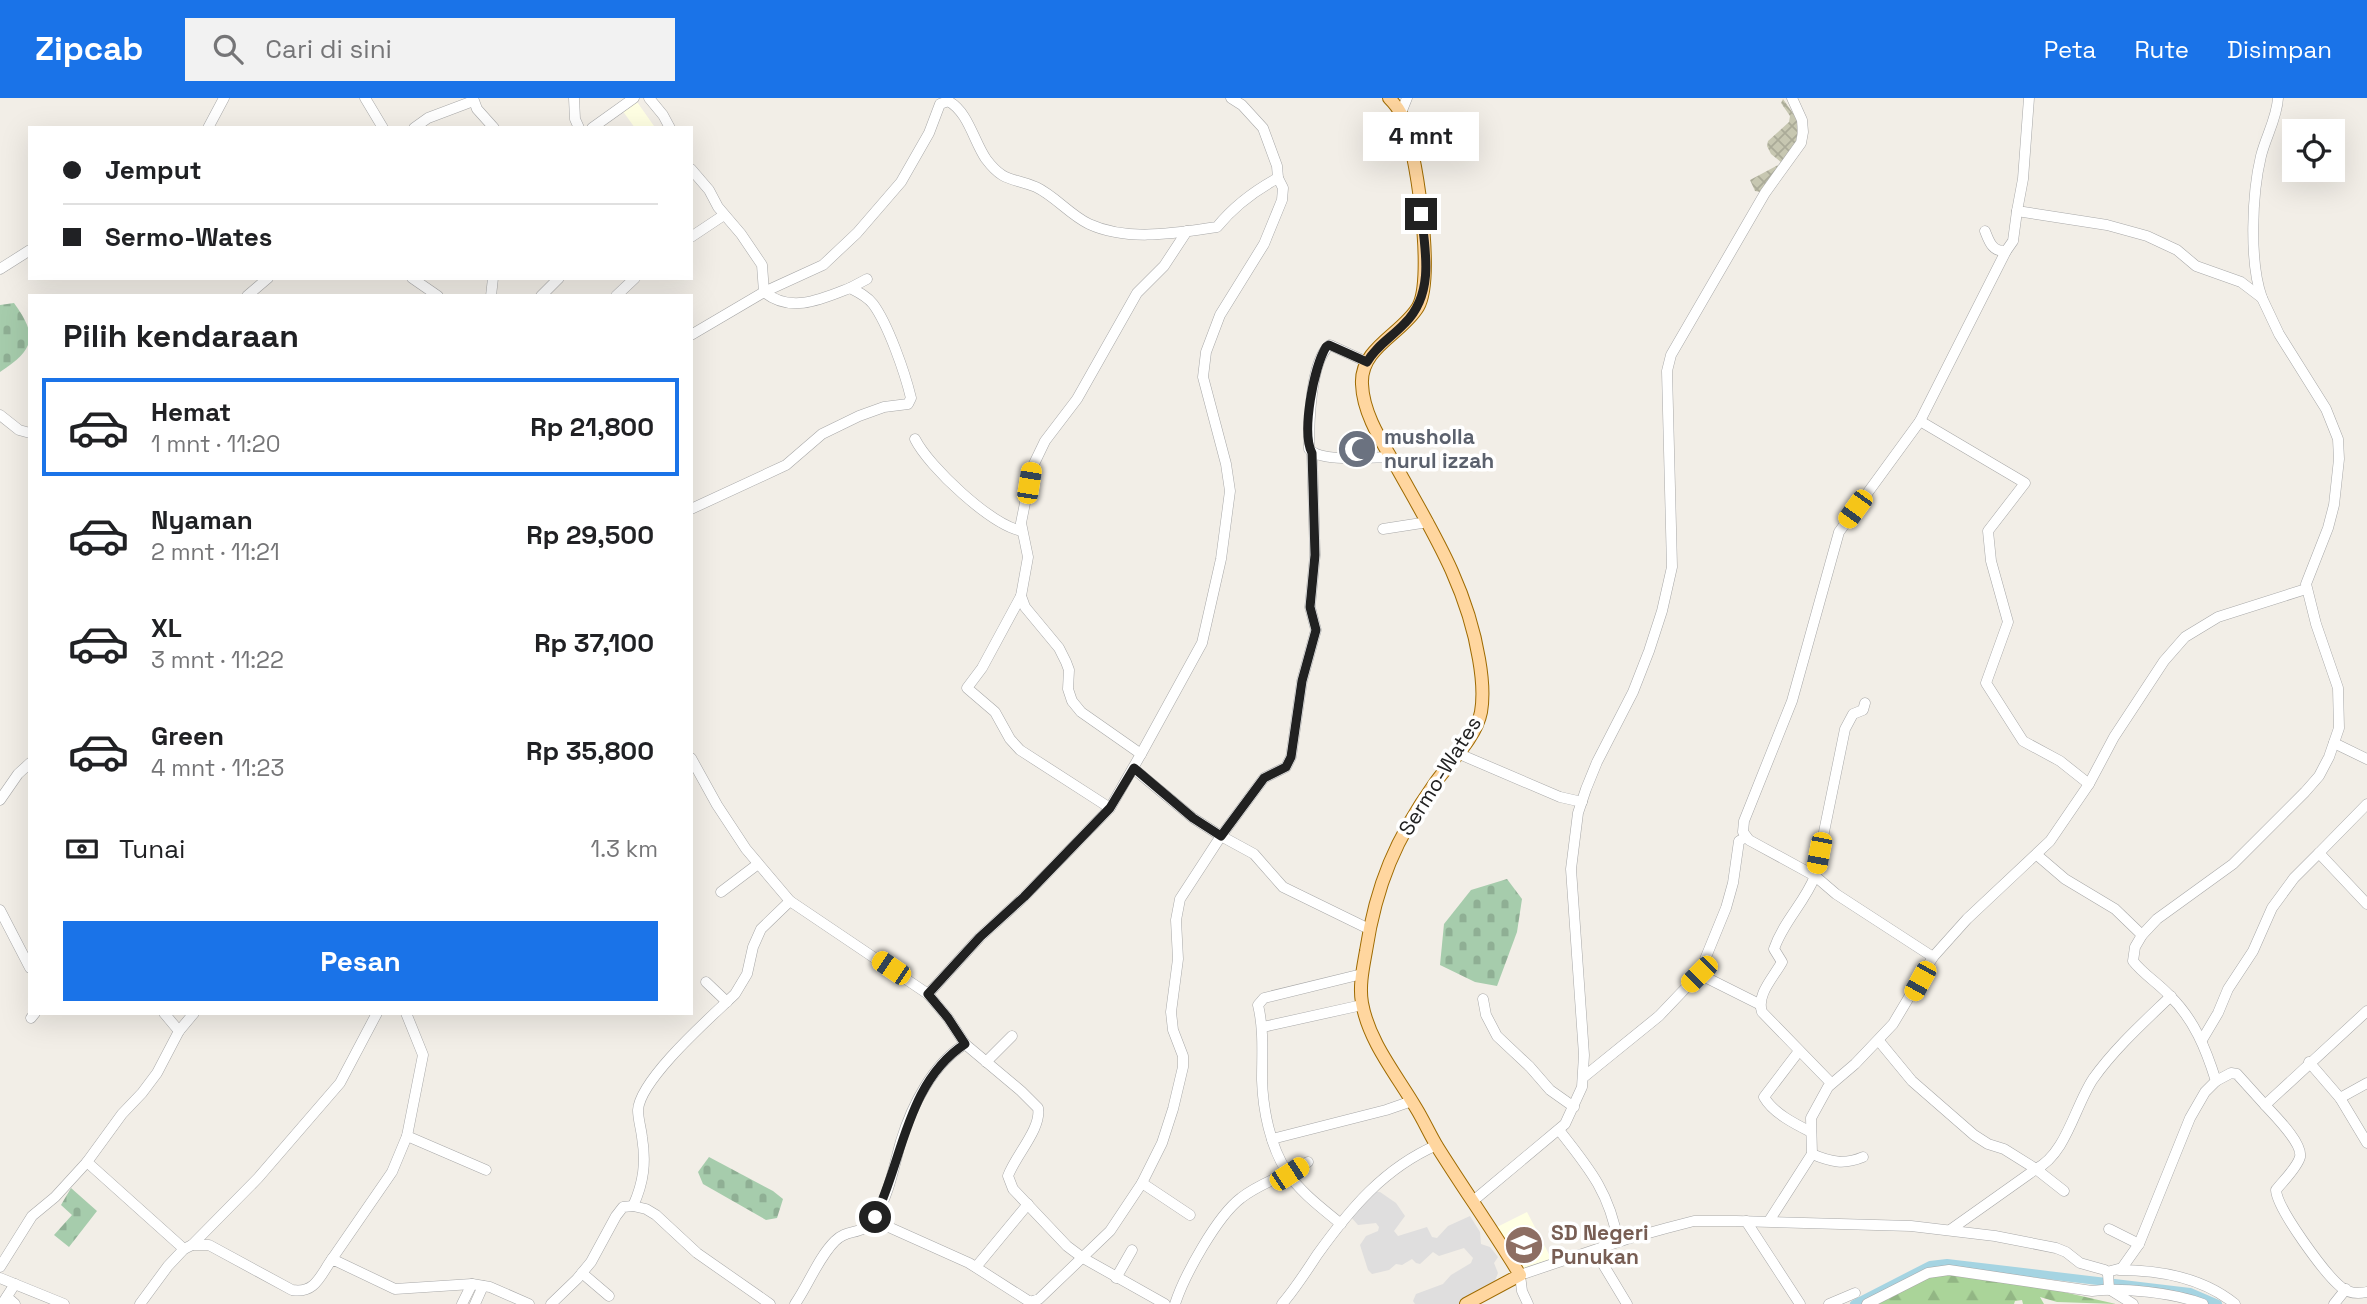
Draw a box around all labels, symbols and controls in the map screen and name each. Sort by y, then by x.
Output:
search box [185,18,675,81]
text: Zipcab [35,28,143,70]
icon: search [209,30,247,68]
text: Cari di sini [265,32,392,66]
text: Peta [2044,34,2096,65]
text: Rute [2134,34,2189,65]
text: Disimpan [2227,34,2332,65]
callout: 4 mnt [1363,113,1479,162]
map controls [2282,119,2345,182]
button: locate [2282,119,2345,182]
text: 4 mnt [1389,121,1453,151]
text: Jemput [105,153,202,187]
route end [1405,198,1437,230]
text: Sermo-Wates [105,220,272,254]
text: Pilih kendaraan [63,316,299,356]
text: Hemat [151,395,231,429]
icon: car [67,396,130,459]
text: Rp 21,800 [530,410,654,444]
place label: musholla nurul izzah [1384,423,1494,474]
mosque icon: musholla nurul izzah [1336,428,1378,470]
text: 1 mnt · 11:20 [151,429,280,459]
car [1016,461,1043,505]
car [1835,486,1876,532]
text: Nyaman [151,503,253,537]
icon: car [67,504,130,567]
text: Rp 29,500 [526,518,654,552]
text: 2 mnt · 11:21 [151,537,280,567]
text: XL [151,611,182,645]
icon: car [67,612,130,675]
text: Rp 37,100 [534,626,654,660]
text: 3 mnt · 11:22 [151,645,284,675]
street label: Sermo-Wates [1392,711,1487,840]
text: Green [151,719,224,753]
icon: car [67,720,130,783]
text: Rp 35,800 [526,734,654,768]
text: 4 mnt · 11:23 [151,753,284,783]
icon: cash [63,830,101,868]
car [1805,830,1834,876]
text: Tunai [119,832,185,866]
text: 1.3 km [591,834,658,864]
button: Pesan [63,921,658,1001]
car [868,948,915,988]
car [1677,952,1722,996]
car [1901,958,1940,1004]
car [1266,1154,1313,1194]
route start [859,1201,891,1233]
place label: SD Negeri Punukan [1551,1219,1649,1270]
school or university icon: SD Negeri Punukan [1503,1224,1545,1266]

